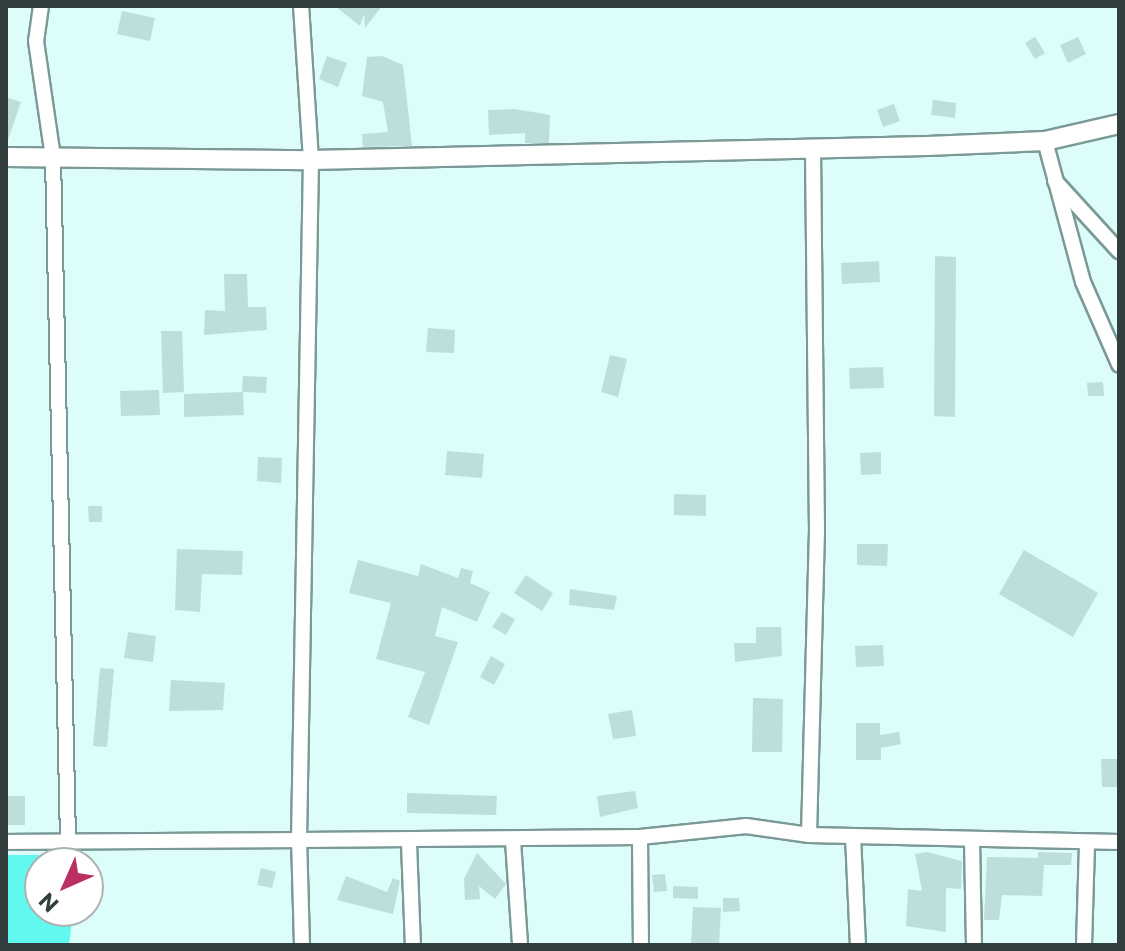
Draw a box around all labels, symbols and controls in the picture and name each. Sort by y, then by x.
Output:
north arrow [24,847,104,927]
text: N [33,888,63,918]

